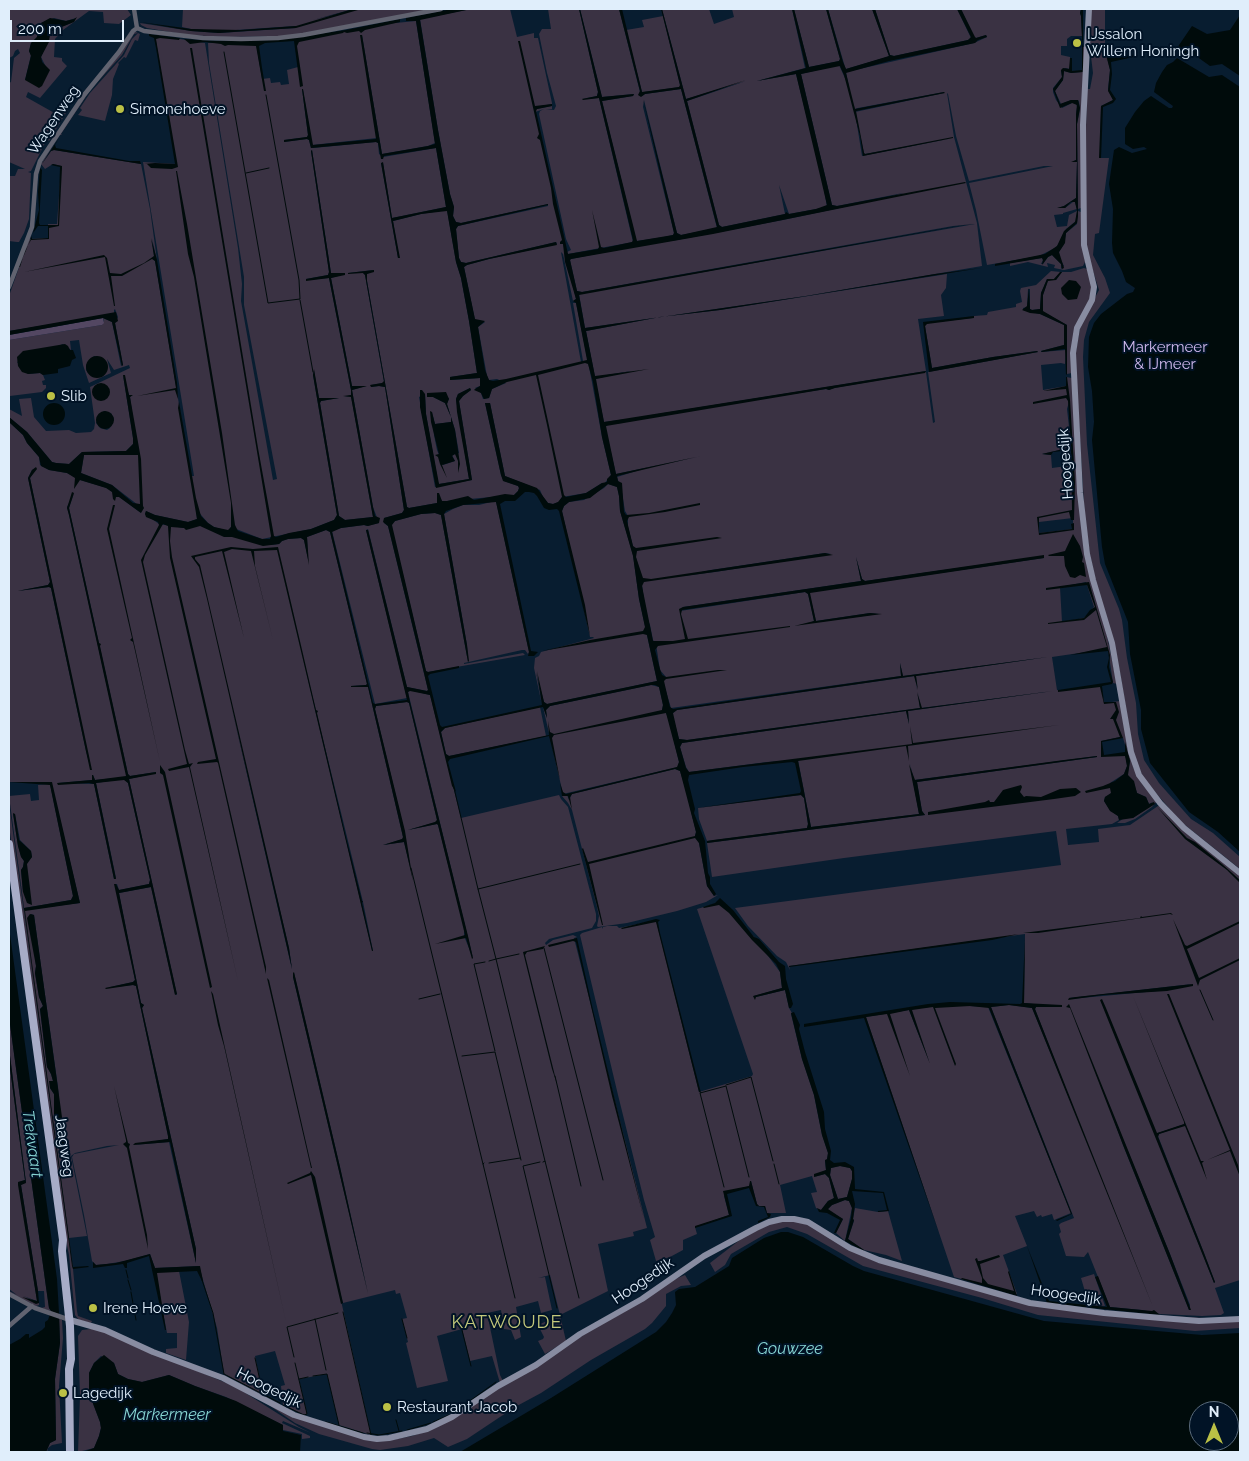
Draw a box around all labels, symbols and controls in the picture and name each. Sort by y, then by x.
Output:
scale bar [12,10,126,42]
text: 200 m [18,20,62,38]
place label: IJssalon Willem Honingh [1087,25,1199,60]
marker: IJssalon Willem Honingh [1071,37,1083,49]
street label: Wagenweg [24,82,84,158]
place label: Simonehoeve [130,100,225,118]
marker: Simonehoeve [114,103,126,115]
park label: Markermeer & IJmeer [1123,338,1207,373]
place label: Slib [61,387,87,405]
marker: Slib [45,390,57,402]
street label: Hoogedijk [1055,428,1077,500]
water label: Trekvaart [18,1109,46,1179]
street label: Jaagweg [51,1114,77,1178]
street label: Hoogedijk [609,1254,677,1308]
street label: Hoogedijk [1030,1281,1102,1309]
place label: Irene Hoeve [103,1299,187,1317]
marker: Irene Hoeve [87,1302,99,1314]
district label: KATWOUDE [451,1312,563,1334]
water label: Gouwzee [757,1339,823,1359]
street label: Hoogedijk [233,1364,305,1412]
place label: Lagedijk [73,1384,132,1402]
marker: Lagedijk [57,1387,69,1399]
place label: Restaurant Jacob [397,1398,517,1416]
marker: Restaurant Jacob [381,1401,393,1413]
north arrow [1189,1401,1239,1451]
text: N [1209,1404,1219,1420]
water label: Markermeer [123,1405,211,1425]

